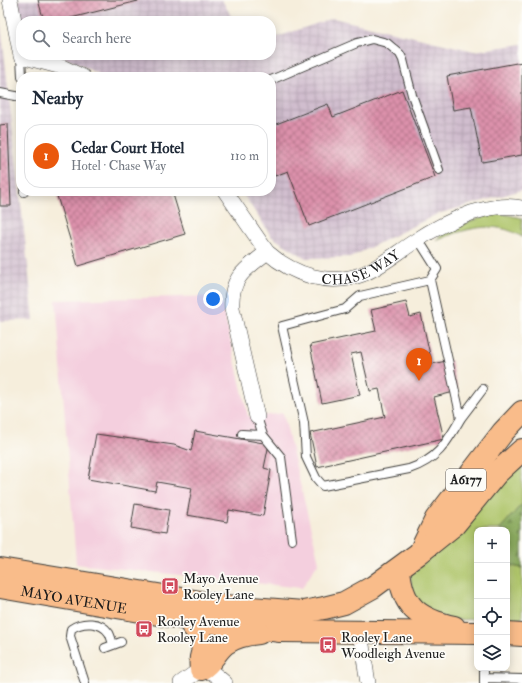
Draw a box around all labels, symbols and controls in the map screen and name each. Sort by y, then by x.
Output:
search box [16,16,276,60]
icon: search [30,27,52,49]
text: Search here [62,29,131,48]
text: Nearby [32,88,83,109]
text: Cedar Court Hotel [71,139,184,158]
text: 1 [44,148,48,164]
text: 110 m [230,148,259,164]
text: Hotel · Chase Way [71,158,166,174]
street label: CHASE WAY [321,246,403,288]
your location [203,289,223,309]
pin: 1 [406,348,432,381]
road number: A6177 [446,469,486,491]
map controls [474,527,510,671]
button: + [474,527,510,563]
button: − [474,563,510,599]
place label: Mayo Avenue Rooley Lane [183,570,259,604]
bus stop icon: Mayo Avenue Rooley Lane [160,576,180,596]
street label: MAYO AVENUE [19,582,129,617]
button: locate [474,599,510,635]
place label: Rooley Avenue Rooley Lane [157,613,239,647]
bus stop icon: Rooley Avenue Rooley Lane [134,619,154,639]
place label: Rooley Lane Woodleigh Avenue [340,629,445,662]
bus stop icon: Rooley Lane Woodleigh Avenue [318,635,338,655]
button: layers [474,635,510,671]

